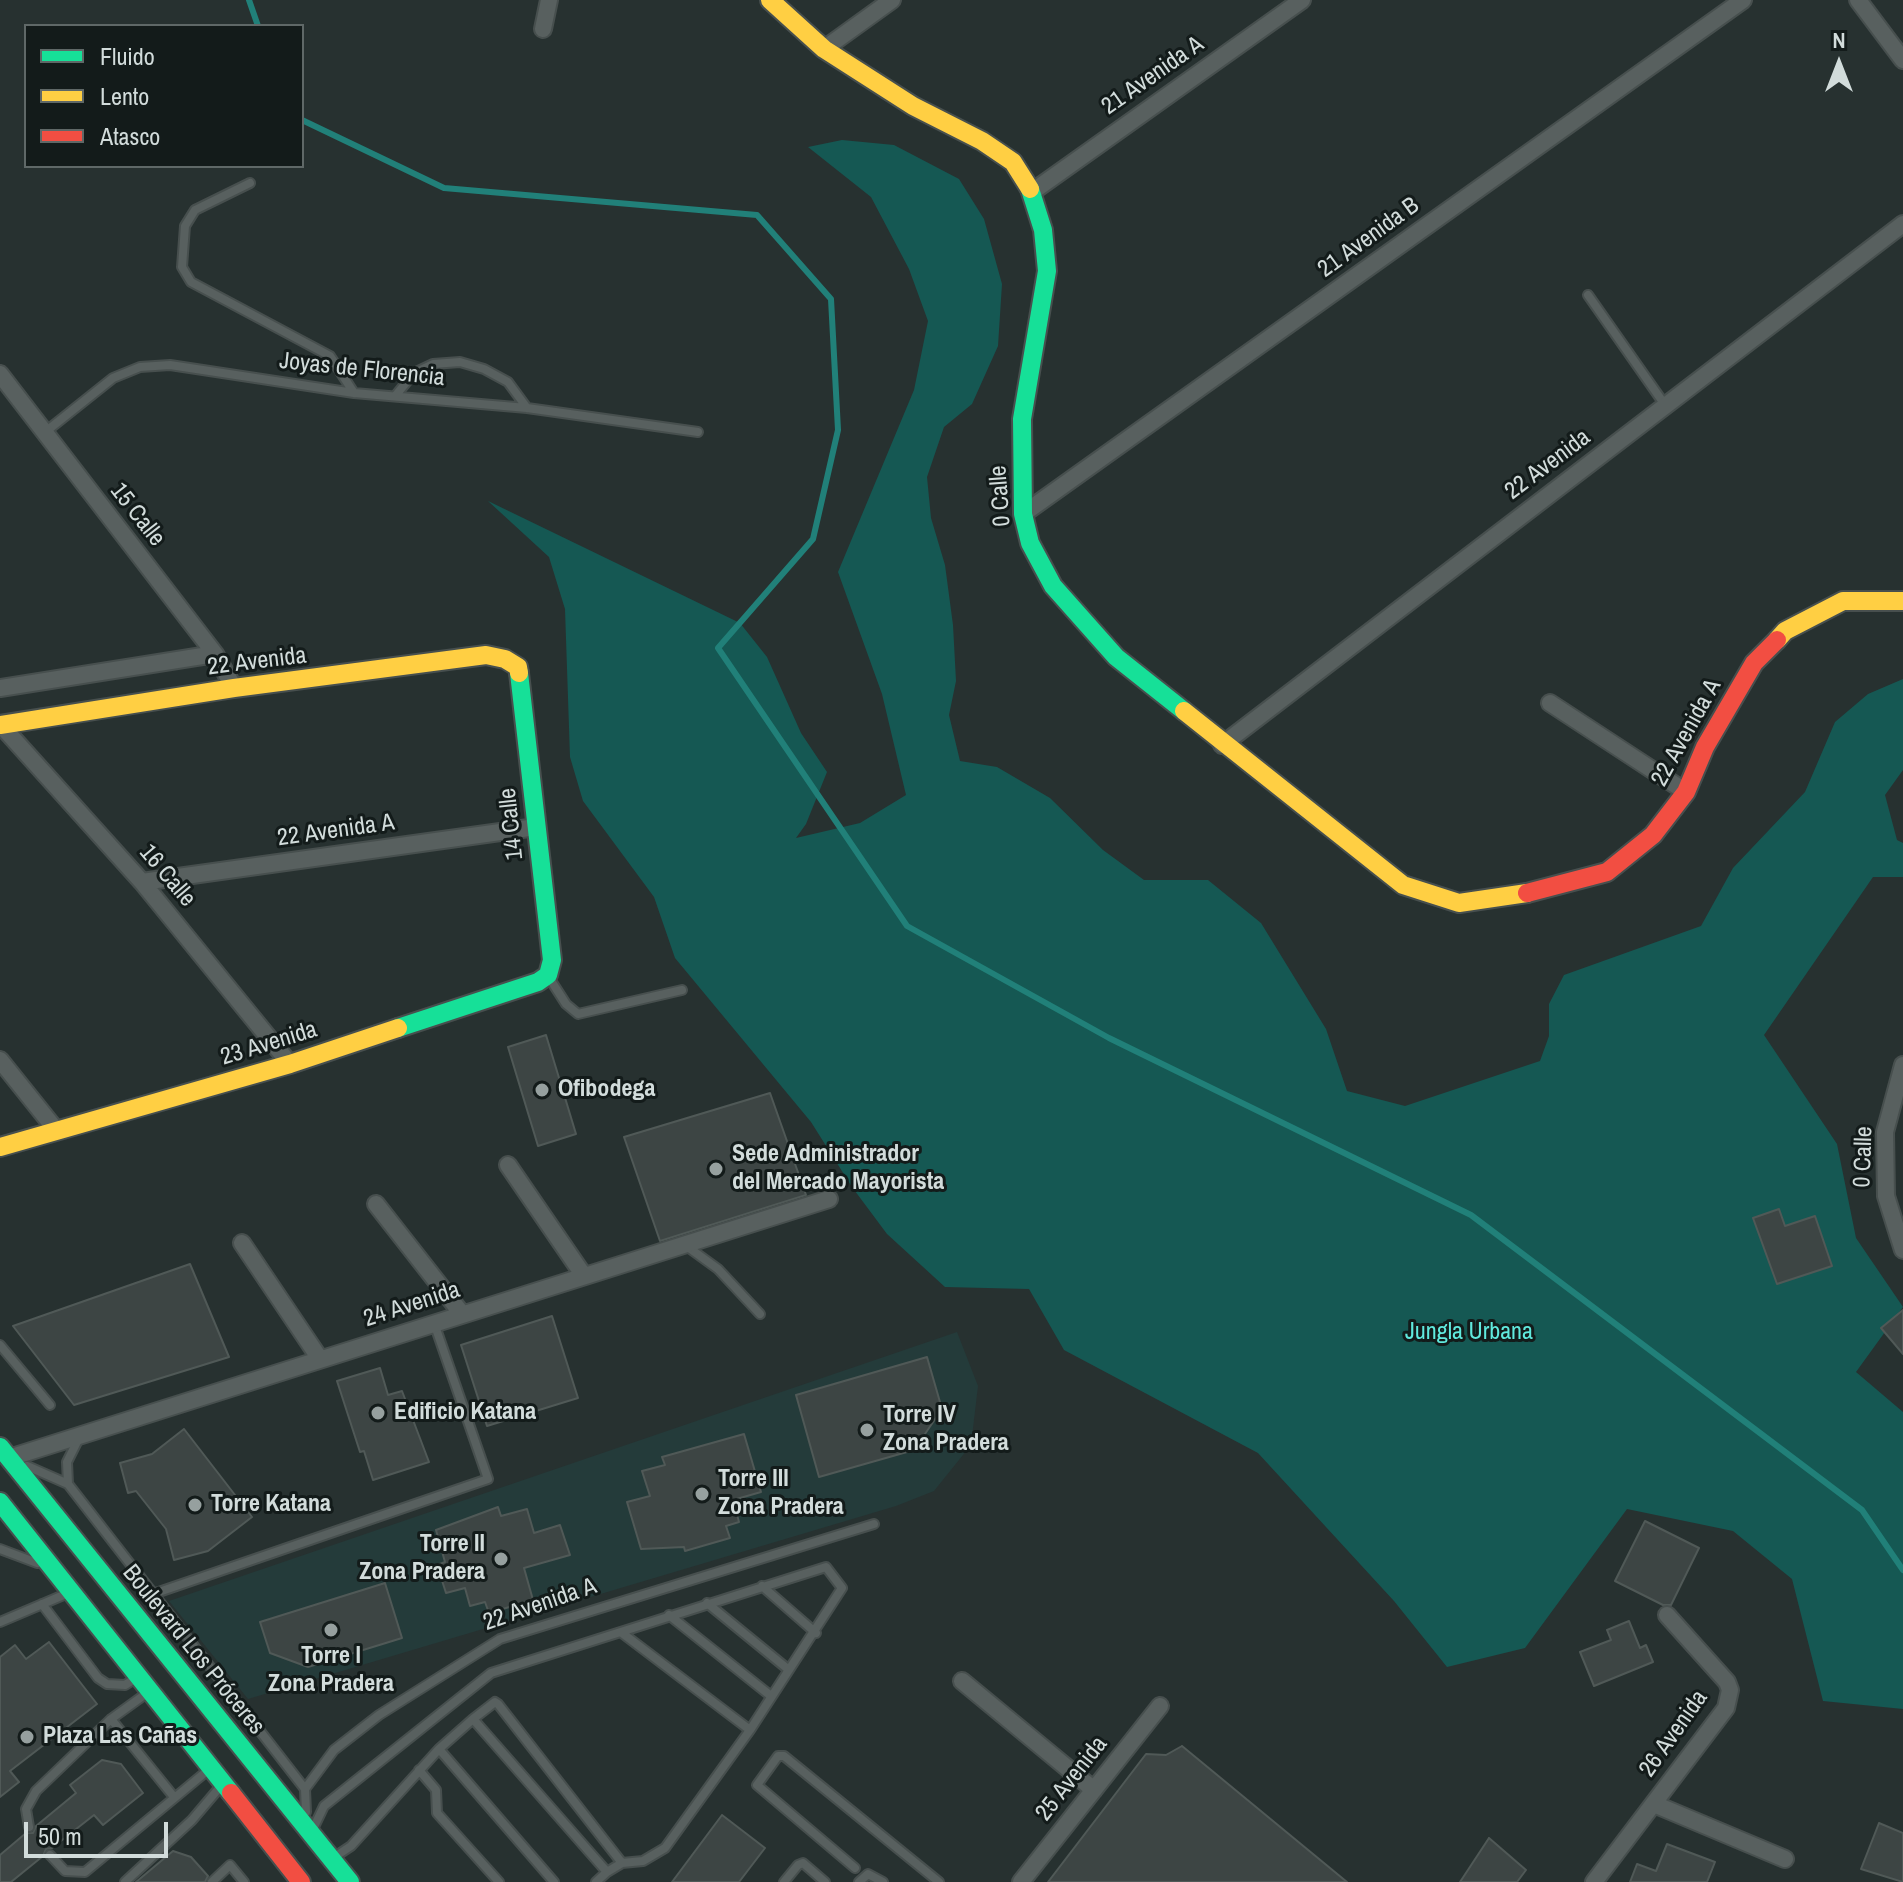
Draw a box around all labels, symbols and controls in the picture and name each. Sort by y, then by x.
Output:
legend [24,24,304,168]
north arrow [1799,24,1879,104]
text: N [1832,25,1846,55]
street label: 21 Avenida A [1096,30,1210,122]
text: Fluido [100,40,155,72]
text: Lento [100,80,149,112]
text: Atasco [100,120,160,152]
street label: 21 Avenida B [1313,192,1425,284]
street label: Joyas de Florencia [278,347,446,393]
street label: 22 Avenida [1500,424,1596,506]
street label: 0 Calle [984,464,1018,528]
street label: 15 Calle [103,478,171,552]
street label: 22 Avenida [206,642,308,682]
street label: 22 Avenida A [1646,674,1728,792]
street label: 14 Calle [494,787,530,861]
street label: 22 Avenida A [276,809,396,853]
street label: 16 Calle [133,839,201,913]
street label: 23 Avenida [217,1016,321,1072]
place label: Ofibodega [558,1076,655,1104]
marker: Ofibodega [533,1081,551,1099]
street label: 0 Calle [1849,1126,1879,1188]
place label: Sede Administrador del Mercado Mayorista [732,1141,944,1197]
marker: Sede Administrador del Mercado Mayorista [707,1160,725,1178]
street label: 24 Avenida [360,1276,464,1334]
park label: Jungla Urbana [1405,1319,1533,1347]
place label: Edificio Katana [394,1399,536,1427]
place label: Torre IV Zona Pradera [883,1402,1009,1458]
marker: Edificio Katana [369,1404,387,1422]
marker: Torre IV Zona Pradera [858,1421,876,1439]
place label: Torre III Zona Pradera [718,1466,844,1522]
marker: Torre III Zona Pradera [693,1485,711,1503]
place label: Torre Katana [211,1491,331,1519]
marker: Torre Katana [186,1496,204,1514]
place label: Torre II Zona Pradera [359,1531,485,1587]
marker: Torre II Zona Pradera [492,1550,510,1568]
street label: Boulevard Los Próceres [116,1559,270,1741]
street label: 22 Avenida A [480,1572,600,1638]
marker: Torre I Zona Pradera [322,1621,340,1639]
place label: Torre I Zona Pradera [268,1643,394,1699]
street label: 26 Avenida [1634,1685,1714,1783]
place label: Plaza Las Cañas [43,1723,197,1751]
marker: Plaza Las Cañas [18,1728,36,1746]
street label: 25 Avenida [1030,1731,1114,1827]
scale bar [28,1806,172,1856]
text: 50 m [38,1820,82,1852]

